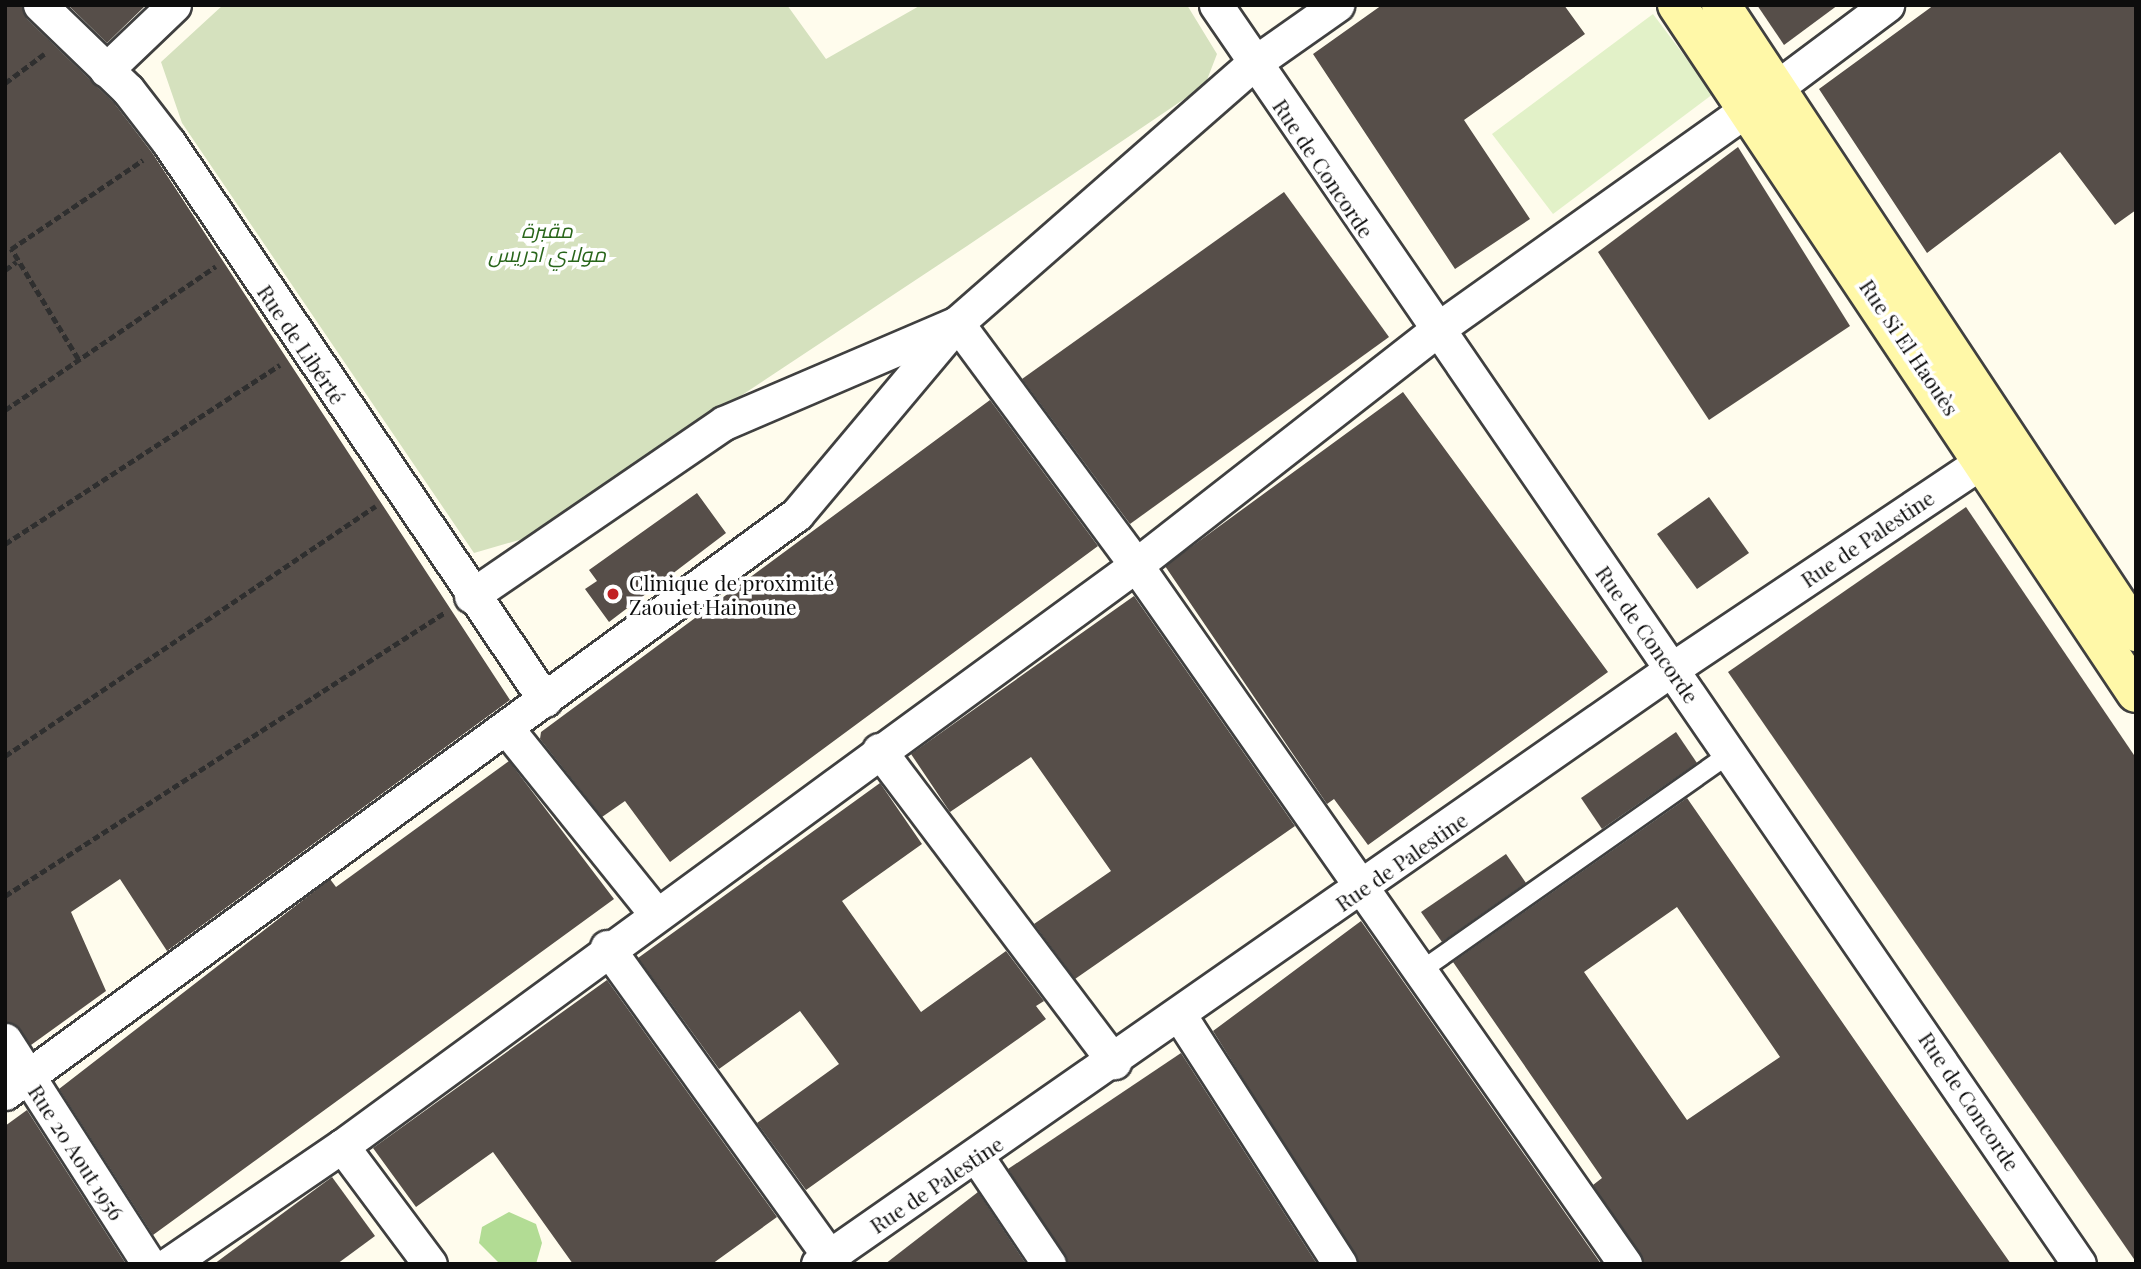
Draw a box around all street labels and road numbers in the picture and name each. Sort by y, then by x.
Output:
street label: Rue de Concorde [1268,94,1380,242]
street label: Rue Si El Haouès [1855,274,1965,420]
street label: Rue de Libérté [253,280,351,408]
street label: Rue de Palestine [1796,484,1938,592]
street label: Rue de Concorde [1591,561,1705,707]
street label: Rue de Palestine [1330,806,1472,916]
street label: Rue de Concorde [1914,1027,2026,1175]
street label: Rue 20 Aout 1956 [24,1079,130,1225]
street label: Rue de Palestine [865,1130,1007,1238]

